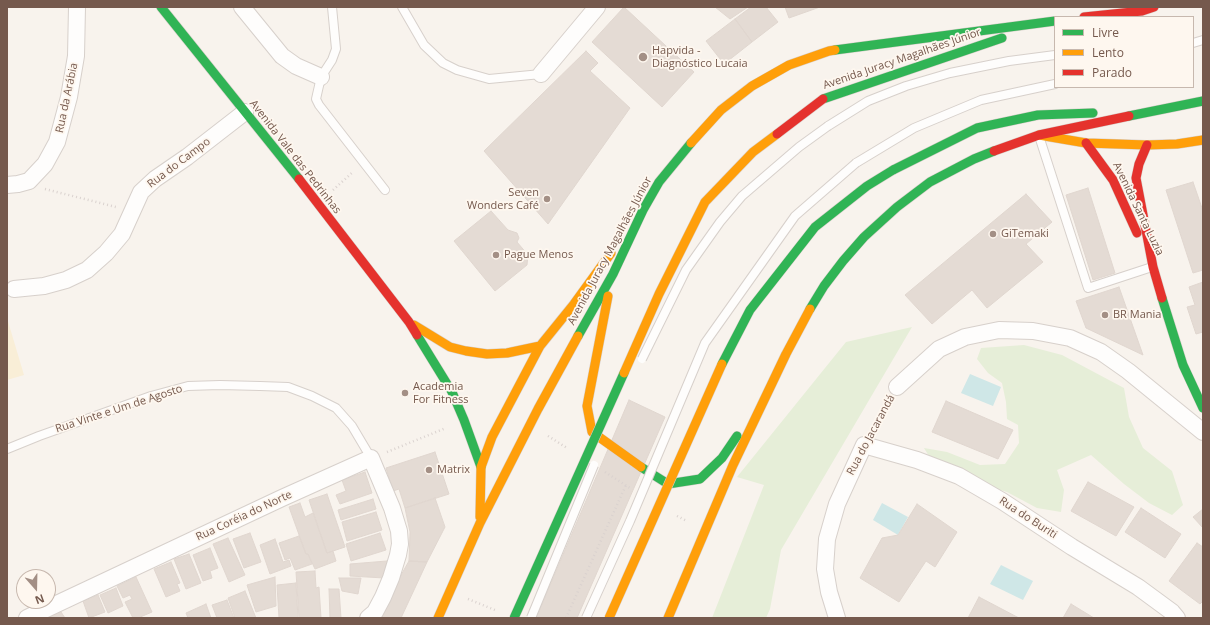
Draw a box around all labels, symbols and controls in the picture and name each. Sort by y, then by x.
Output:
legend [1054,16,1194,88]
text: Livre [1092,24,1119,41]
street label: Avenida Juracy Magalhães Júnior [821,26,983,92]
place label: Hapvida - Diagnóstico Lucaia [652,44,748,70]
text: Lento [1092,44,1124,61]
marker: Hapvida - Diagnóstico Lucaia [637,51,649,63]
street label: Rua da Arábia [53,62,81,134]
text: Parado [1092,64,1132,81]
street label: Avenida Vale das Pedrinhas [246,97,344,217]
street label: Rua do Campo [145,135,213,191]
street label: Avenida Santa Luzia [1110,160,1166,258]
street label: Avenida Juracy Magalhães Júnior [565,175,655,327]
place label: Seven Wonders Café [467,186,539,212]
marker: Seven Wonders Café [542,194,552,204]
place label: GiTemaki [1001,227,1049,241]
marker: GiTemaki [988,229,998,239]
place label: Pague Menos [504,248,573,262]
marker: Pague Menos [491,250,501,260]
place label: BR Mania [1113,308,1161,322]
marker: BR Mania [1100,310,1110,320]
place label: Academia For Fitness [413,380,468,406]
street label: Rua Vinte e Um de Agosto [54,382,184,436]
marker: Academia For Fitness [400,388,410,398]
street label: Rua do Jacarandá [844,392,898,478]
place label: Matrix [437,463,470,477]
marker: Matrix [424,465,434,475]
street label: Rua Coréia do Norte [194,488,294,544]
street label: Rua do Buriti [997,494,1059,542]
north arrow [16,569,56,609]
text: N [33,591,47,608]

